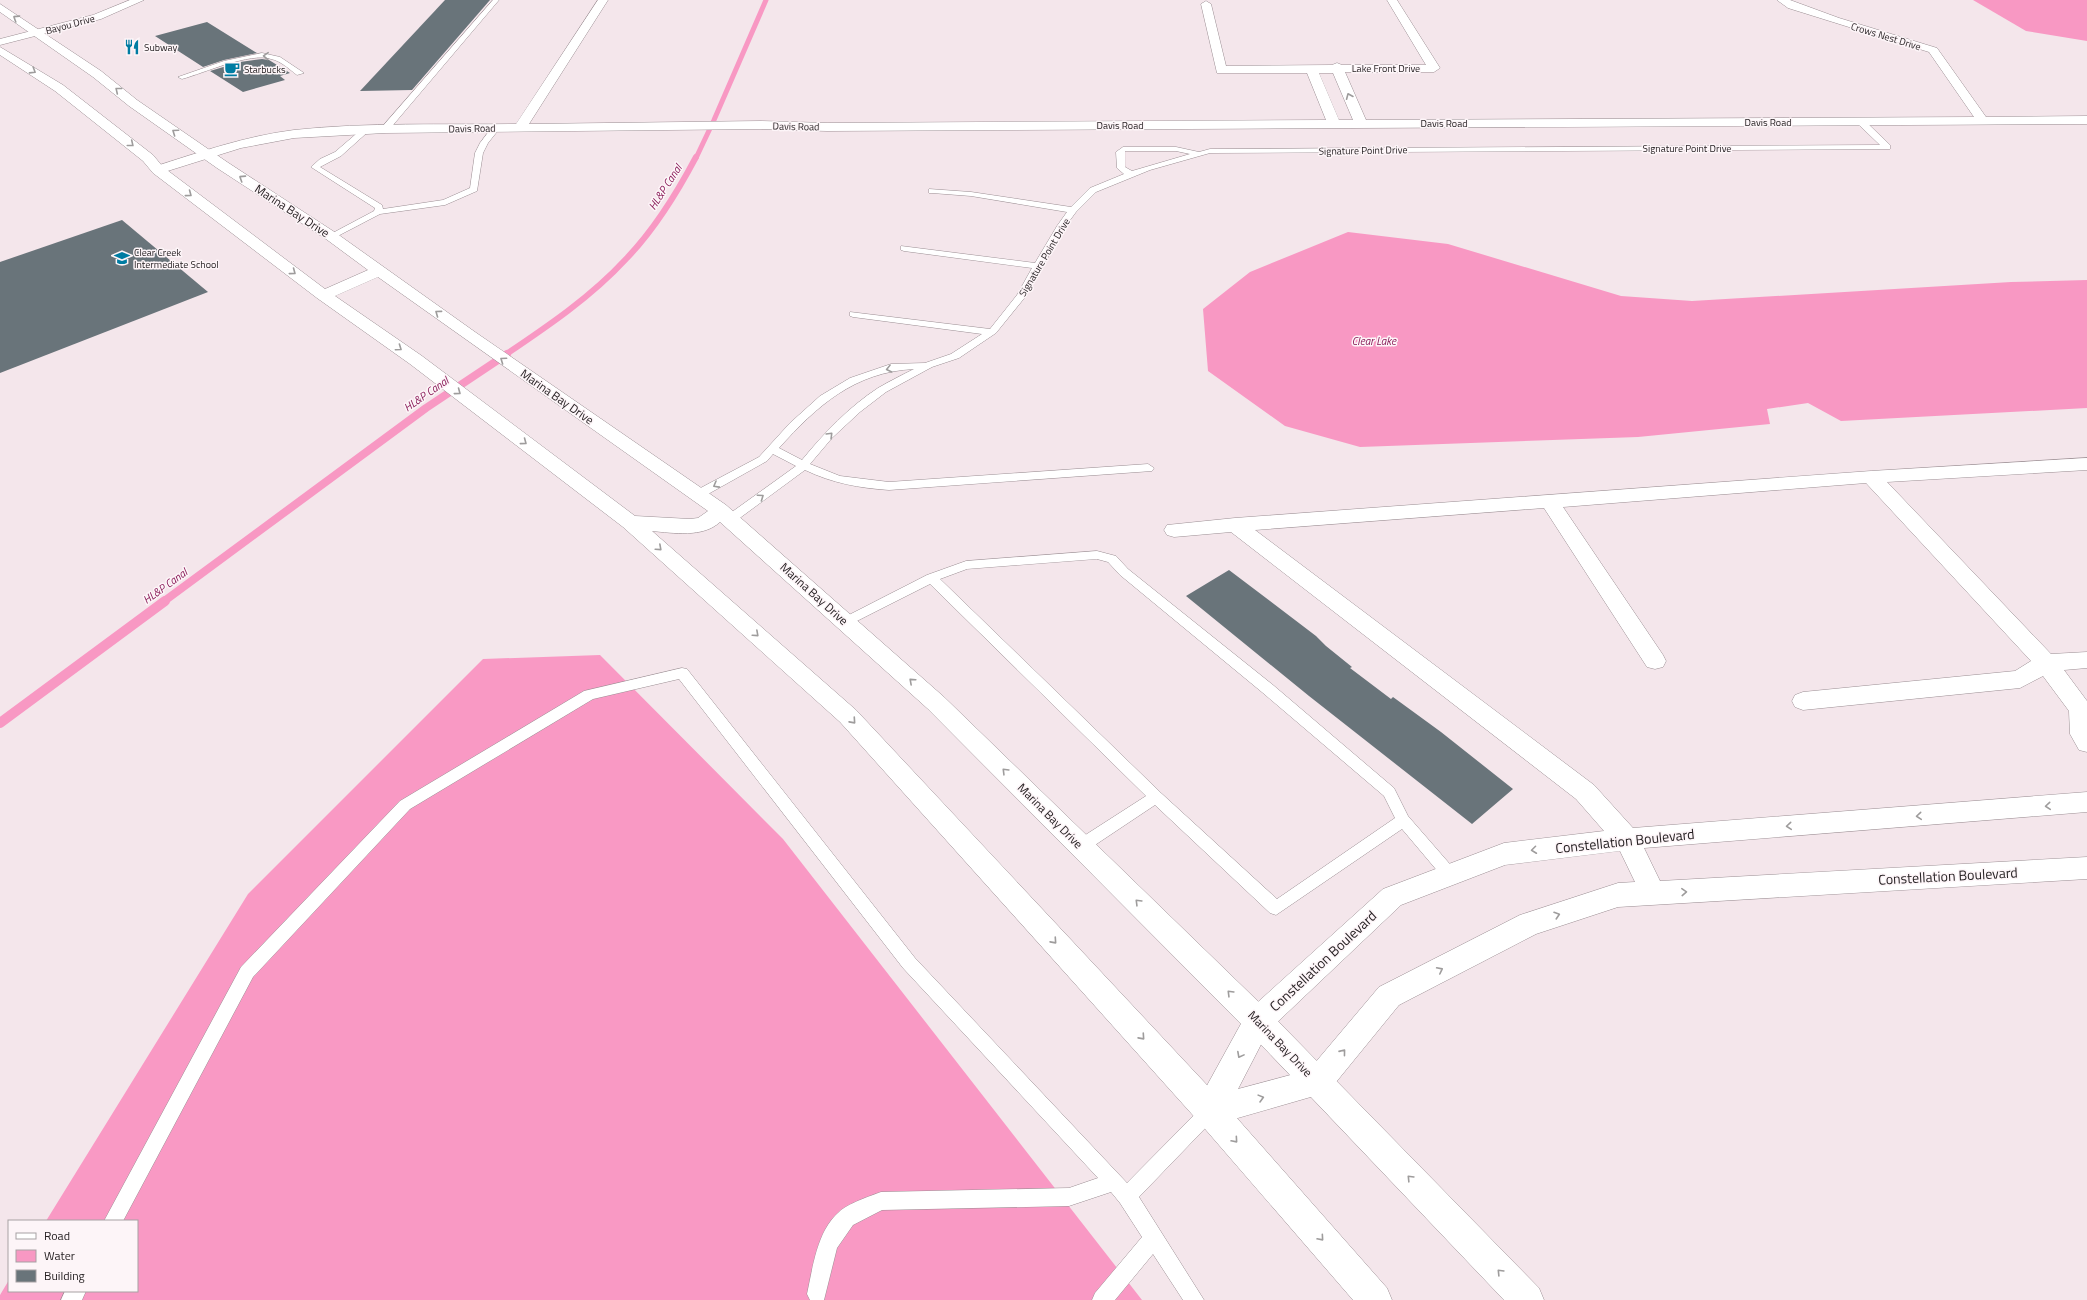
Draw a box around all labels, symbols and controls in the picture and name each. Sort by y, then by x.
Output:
street label: Bayou Drive [44,11,96,38]
one-way arrow [13,15,20,23]
street label: Crows Nest Drive [1849,19,1923,54]
restaurant icon: Subway [123,38,141,56]
place label: Subway [144,40,177,55]
one-way arrow [263,52,269,61]
cafe icon: Starbucks [223,60,241,78]
street label: Lake Front Drive [1352,61,1420,76]
place label: Starbucks [244,62,286,77]
one-way arrow [29,66,36,74]
one-way arrow [115,88,122,95]
one-way arrow [1346,92,1354,100]
street label: Davis Road [1745,115,1791,130]
street label: Davis Road [1421,116,1467,131]
street label: Davis Road [1097,118,1143,133]
street label: Davis Road [772,119,820,134]
street label: Davis Road [448,121,496,136]
one-way arrow [172,129,179,137]
one-way arrow [127,139,134,146]
street label: Signature Point Drive [1643,141,1731,156]
street label: Signature Point Drive [1318,142,1408,159]
water label: HL&P Canal [644,160,687,213]
one-way arrow [239,176,246,183]
street label: Marina Bay Drive [251,179,334,242]
one-way arrow [185,189,192,196]
street label: Signature Point Drive [1015,215,1074,299]
place label: Clear Creek Intermediate School [134,245,219,272]
school or university icon: Clear Creek Intermediate School [113,249,131,267]
one-way arrow [289,267,296,275]
one-way arrow [435,310,442,317]
water label: Clear Lake [1352,333,1397,349]
one-way arrow [394,343,401,350]
one-way arrow [501,358,508,365]
street label: Marina Bay Drive [517,364,598,429]
one-way arrow [886,364,892,372]
water label: HL&P Canal [400,372,453,415]
one-way arrow [454,387,461,394]
one-way arrow [825,432,833,440]
one-way arrow [520,437,527,445]
one-way arrow [712,481,720,488]
one-way arrow [757,495,764,502]
one-way arrow [654,544,662,551]
street label: Marina Bay Drive [776,558,853,629]
water label: HL&P Canal [140,563,192,608]
one-way arrow [752,630,759,637]
one-way arrow [909,679,916,686]
one-way arrow [848,716,856,724]
one-way arrow [1002,768,1010,776]
street label: Marina Bay Drive [1013,779,1087,853]
one-way arrow [2045,801,2051,810]
one-way arrow [1916,811,1922,820]
one-way arrow [1786,822,1792,831]
street label: Constellation Boulevard [1554,823,1696,858]
one-way arrow [1531,846,1537,855]
street label: Constellation Boulevard [1878,861,2018,890]
one-way arrow [1681,887,1687,896]
one-way arrow [1135,899,1143,907]
street label: Constellation Boulevard [1264,905,1381,1016]
one-way arrow [1554,911,1561,919]
one-way arrow [1049,936,1057,944]
one-way arrow [1436,967,1443,975]
one-way arrow [1227,990,1235,998]
street label: Marina Bay Drive [1244,1006,1317,1081]
one-way arrow [1137,1032,1145,1040]
one-way arrow [1338,1050,1345,1057]
one-way arrow [1237,1051,1244,1058]
one-way arrow [1258,1094,1264,1102]
one-way arrow [1231,1136,1238,1143]
one-way arrow [1407,1175,1415,1183]
legend [8,1220,138,1292]
text: Road [44,1226,70,1245]
one-way arrow [1316,1233,1324,1241]
text: Water [44,1246,75,1265]
text: Building [44,1266,85,1285]
one-way arrow [1497,1269,1505,1277]

